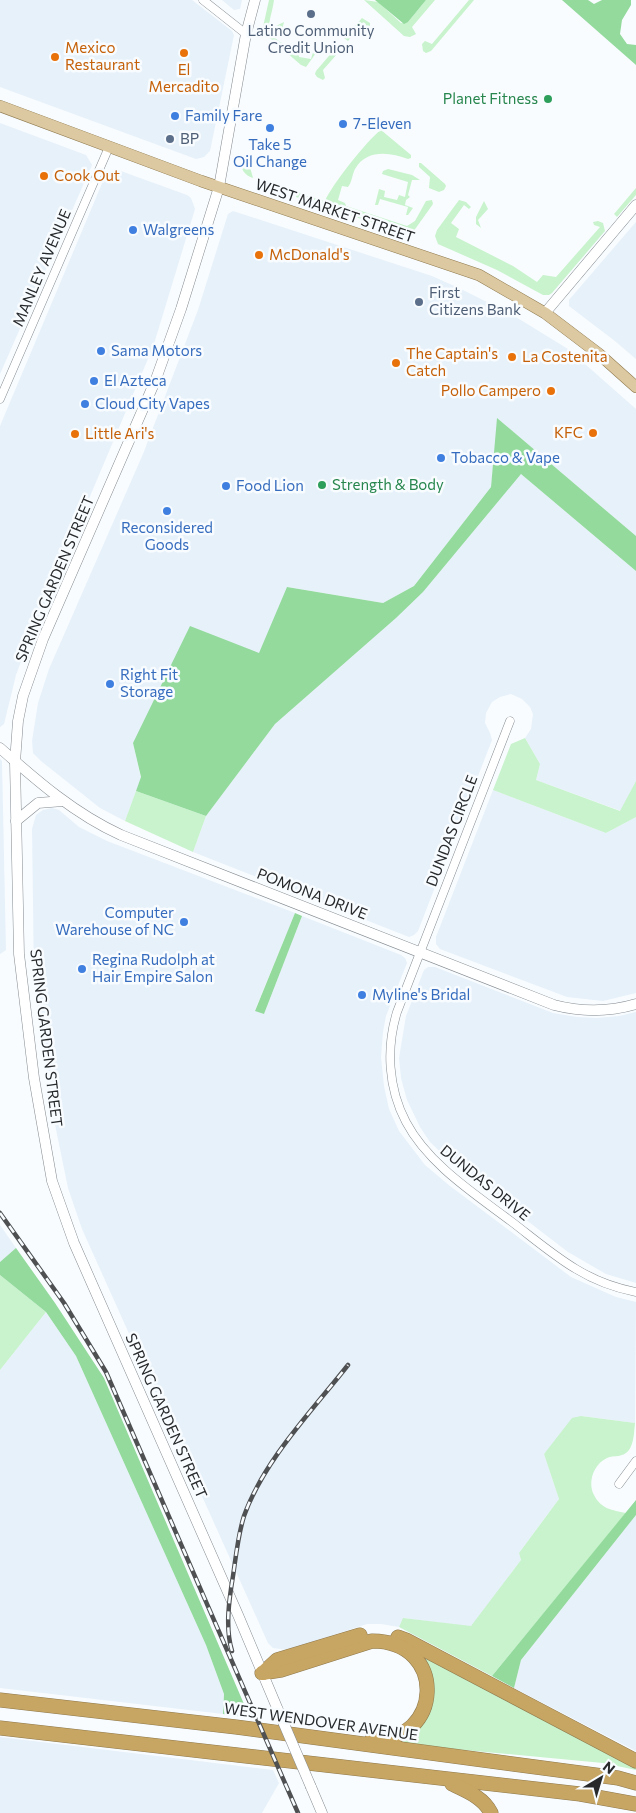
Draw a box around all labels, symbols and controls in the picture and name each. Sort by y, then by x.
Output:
marker: Latino Community Credit Union [305,8,317,20]
place label: Latino Community Credit Union [247,21,375,56]
place label: Mexico Restaurant [65,38,140,73]
marker: El Mercadito [178,47,190,59]
marker: Mexico Restaurant [49,51,61,63]
place label: El Mercadito [149,60,219,95]
place label: Planet Fitness [443,89,538,107]
marker: Planet Fitness [542,93,554,105]
place label: Family Fare [185,106,262,124]
marker: Family Fare [169,110,181,122]
place label: 7-Eleven [353,114,412,132]
marker: 7-Eleven [337,118,349,130]
marker: Take 5 Oil Change [264,122,276,134]
place label: BP [180,129,199,147]
marker: BP [164,133,176,145]
place label: Take 5 Oil Change [233,135,307,170]
place label: Cook Out [54,166,120,184]
marker: Cook Out [38,170,50,182]
street label: WEST MARKET STREET [253,174,418,246]
street label: MANLEY AVENUE [8,206,74,329]
place label: Walgreens [143,220,214,238]
marker: Walgreens [127,224,139,236]
place label: McDonald's [269,245,350,263]
marker: McDonald's [253,249,265,261]
place label: First Citizens Bank [429,283,521,318]
marker: First Citizens Bank [413,296,425,308]
place label: Sama Motors [111,341,202,359]
place label: The Captain's Catch [406,344,498,379]
marker: Sama Motors [95,345,107,357]
place label: La Costenita [522,347,608,365]
marker: La Costenita [506,351,518,363]
marker: The Captain's Catch [390,357,402,369]
place label: El Azteca [104,371,167,389]
marker: El Azteca [88,375,100,387]
place label: Pollo Campero [441,381,541,399]
marker: Pollo Campero [545,385,557,397]
place label: Cloud City Vapes [95,394,210,412]
marker: Cloud City Vapes [79,398,91,410]
place label: KFC [554,423,583,441]
place label: Little Ari's [85,424,155,442]
marker: KFC [587,427,599,439]
marker: Little Ari's [69,428,81,440]
place label: Tobacco & Vape [451,448,560,466]
marker: Tobacco & Vape [435,452,447,464]
place label: Strength & Body [332,475,444,493]
place label: Food Lion [236,476,304,494]
marker: Strength & Body [316,479,328,491]
marker: Food Lion [220,480,232,492]
street label: SPRING GARDEN STREET [11,492,97,664]
marker: Reconsidered Goods [161,505,173,517]
place label: Reconsidered Goods [121,518,213,553]
place label: Right Fit Storage [120,665,178,700]
marker: Right Fit Storage [104,678,116,690]
street label: DUNDAS CIRCLE [422,772,481,889]
street label: POMONA DRIVE [255,864,370,922]
place label: Computer Warehouse of NC [55,903,174,938]
marker: Computer Warehouse of NC [178,916,190,928]
street label: SPRING GARDEN STREET [27,948,67,1128]
place label: Regina Rudolph at Hair Empire Salon [92,950,215,985]
marker: Regina Rudolph at Hair Empire Salon [76,963,88,975]
place label: Myline's Bridal [372,985,470,1003]
marker: Myline's Bridal [356,989,368,1001]
street label: DUNDAS DRIVE [437,1140,534,1224]
street label: SPRING GARDEN STREET [122,1330,212,1501]
street label: WEST WENDOVER AVENUE [223,1698,419,1744]
north arrow [576,1753,626,1803]
text: N [600,1757,619,1777]

